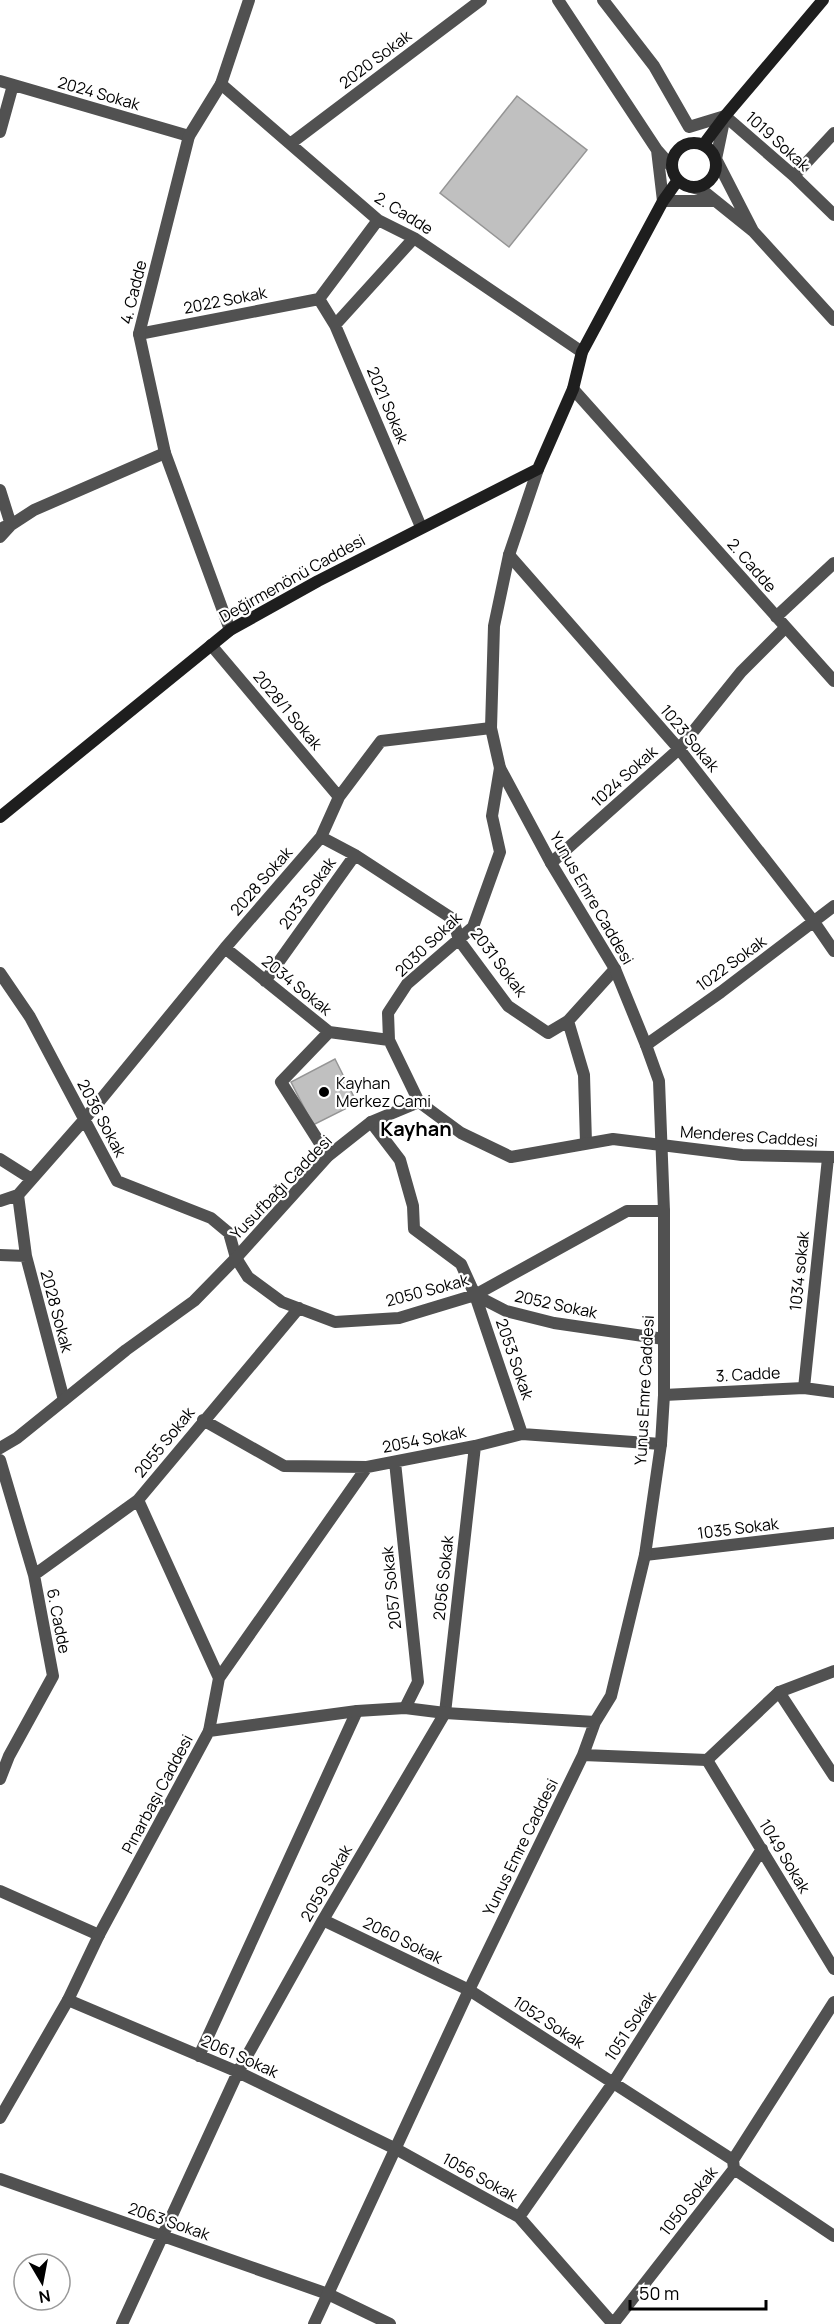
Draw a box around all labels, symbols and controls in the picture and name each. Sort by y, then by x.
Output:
street label: 2020 Sokak [334,24,416,93]
street label: 2024 Sokak [55,71,144,115]
street label: 1019 Sokak [741,106,816,176]
street label: 2. Cadde [371,186,437,240]
street label: 4. Cadde [114,258,152,326]
street label: 2022 Sokak [181,281,270,319]
street label: 2021 Sokak [362,363,414,448]
street label: Değirmenönü Caddesi [215,529,369,627]
street label: 2. Cadde [722,533,782,597]
street label: 2028/1 Sokak [248,666,328,755]
street label: 1023 Sokak [655,700,725,777]
street label: 1024 Sokak [586,740,662,811]
street label: Yunus Emre Caddesi [545,828,639,968]
street label: 2028 Sokak [225,841,298,920]
street label: 2033 Sokak [273,852,341,933]
street label: 2030 Sokak [390,906,467,981]
street label: 2031 Sokak [466,923,533,1002]
street label: 1022 Sokak [692,930,771,996]
street label: 2034 Sokak [257,950,338,1021]
place label: Kayhan Merkez Cami [336,1072,431,1112]
street label: 2036 Sokak [72,1075,132,1162]
marker: Kayhan Merkez Cami [317,1085,331,1099]
district label: Kayhan [380,1115,452,1142]
street label: Menderes Caddesi [679,1120,819,1152]
street label: Yusufbağı Caddesi [225,1130,337,1244]
street label: 1034 sokak [784,1229,814,1312]
street label: 2028 Sokak [35,1267,79,1356]
street label: 2050 Sokak [383,1268,472,1312]
street label: 2052 Sokak [513,1284,600,1324]
street label: Yunus Emre Caddesi [629,1315,659,1465]
street label: 2053 Sokak [491,1316,539,1403]
street label: 3. Cadde [715,1361,781,1387]
street label: 2055 Sokak [129,1401,200,1482]
street label: 2054 Sokak [380,1420,469,1458]
street label: 1035 Sokak [696,1512,781,1544]
street label: 2056 Sokak [428,1533,459,1622]
street label: 2057 Sokak [376,1544,406,1631]
street label: 6. Cadde [42,1587,76,1655]
street label: Pınarbaşı Caddesi [116,1731,198,1857]
street label: Yunus Emre Caddesi [477,1775,563,1919]
street label: 1049 Sokak [754,1815,816,1898]
street label: 2059 Sokak [295,1840,357,1925]
street label: 2060 Sokak [360,1911,447,1969]
street label: 1051 Sokak [599,1986,661,2065]
street label: 1052 Sokak [509,1991,590,2054]
street label: 2061 Sokak [198,2029,283,2083]
street label: 1056 Sokak [439,2147,522,2207]
street label: 1050 Sokak [654,2161,723,2240]
street label: 2063 Sokak [125,2197,214,2246]
north arrow [12,2252,72,2312]
scale bar [630,2273,766,2311]
text: 50 m [639,2281,679,2305]
text: N [37,2285,52,2309]

